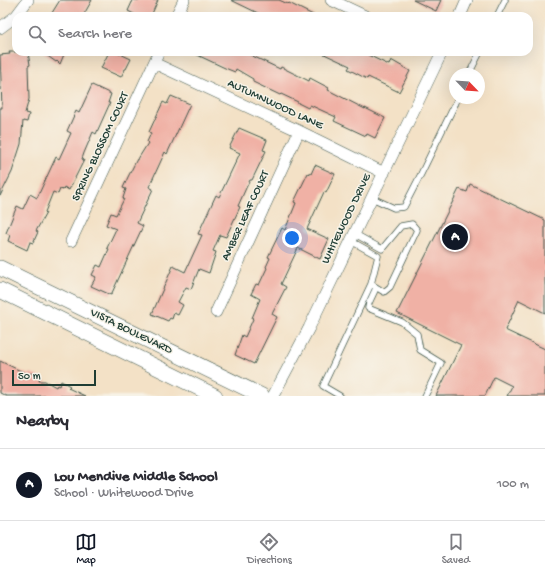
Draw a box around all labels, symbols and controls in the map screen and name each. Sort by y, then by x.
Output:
search box [12,12,533,56]
icon: search [26,23,48,45]
text: Search here [58,25,132,43]
north arrow [449,68,485,104]
street label: AUTUMNWOOD LANE [225,77,325,133]
street label: SPRING BLOSSOM COURT [70,89,133,204]
street label: AMBER LEAF COURT [219,168,274,263]
street label: WHITEWOOD DRIVE [319,171,375,266]
pin: A [442,222,468,252]
your location [282,228,302,248]
street label: VISTA BOULEVARD [87,306,175,358]
scale bar [12,368,96,387]
text: 50 m [18,371,40,383]
text: Nearby [16,412,69,432]
text: Lou Mendive Middle School [54,468,218,486]
text: A [25,477,33,492]
text: 100 m [497,477,529,492]
text: School · Whitewood Drive [54,486,194,501]
tab: Map [75,531,97,567]
tab: Directions [247,531,292,567]
tab: Saved [442,531,470,567]

